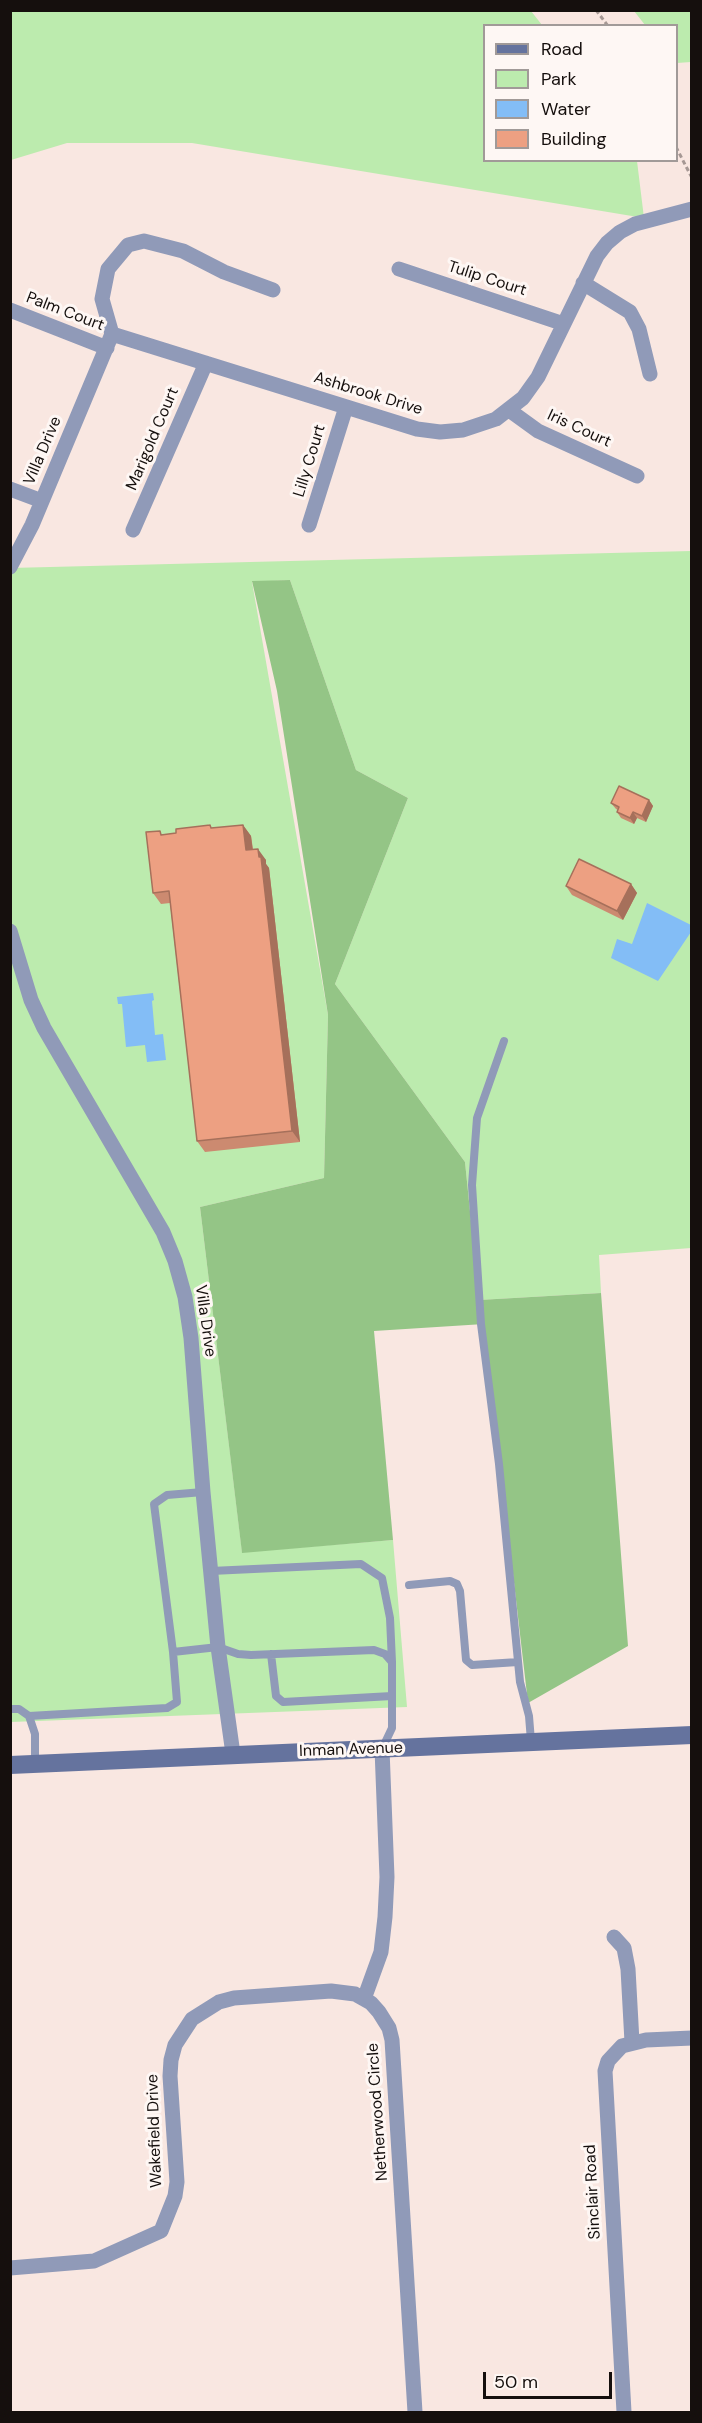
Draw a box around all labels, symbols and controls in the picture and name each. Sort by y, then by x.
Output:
legend [483,24,678,162]
text: Road [541,37,583,61]
text: Park [541,67,577,91]
text: Water [541,97,591,121]
text: Building [541,127,606,151]
street label: Tulip Court [445,257,529,301]
street label: Palm Court [23,288,107,336]
street label: Ashbrook Drive [311,368,425,420]
street label: Marigold Court [123,385,183,493]
street label: Iris Court [544,406,614,452]
street label: Villa Drive [20,414,66,488]
street label: Lilly Court [290,422,330,500]
street label: Villa Drive [190,1284,220,1358]
street label: Inman Avenue [299,1739,403,1761]
street label: Netherwood Circle [364,2042,392,2182]
street label: Wakefield Drive [143,2074,167,2188]
street label: Sinclair Road [581,2144,605,2240]
scale bar [486,2360,615,2398]
text: 50 m [494,2370,538,2394]

